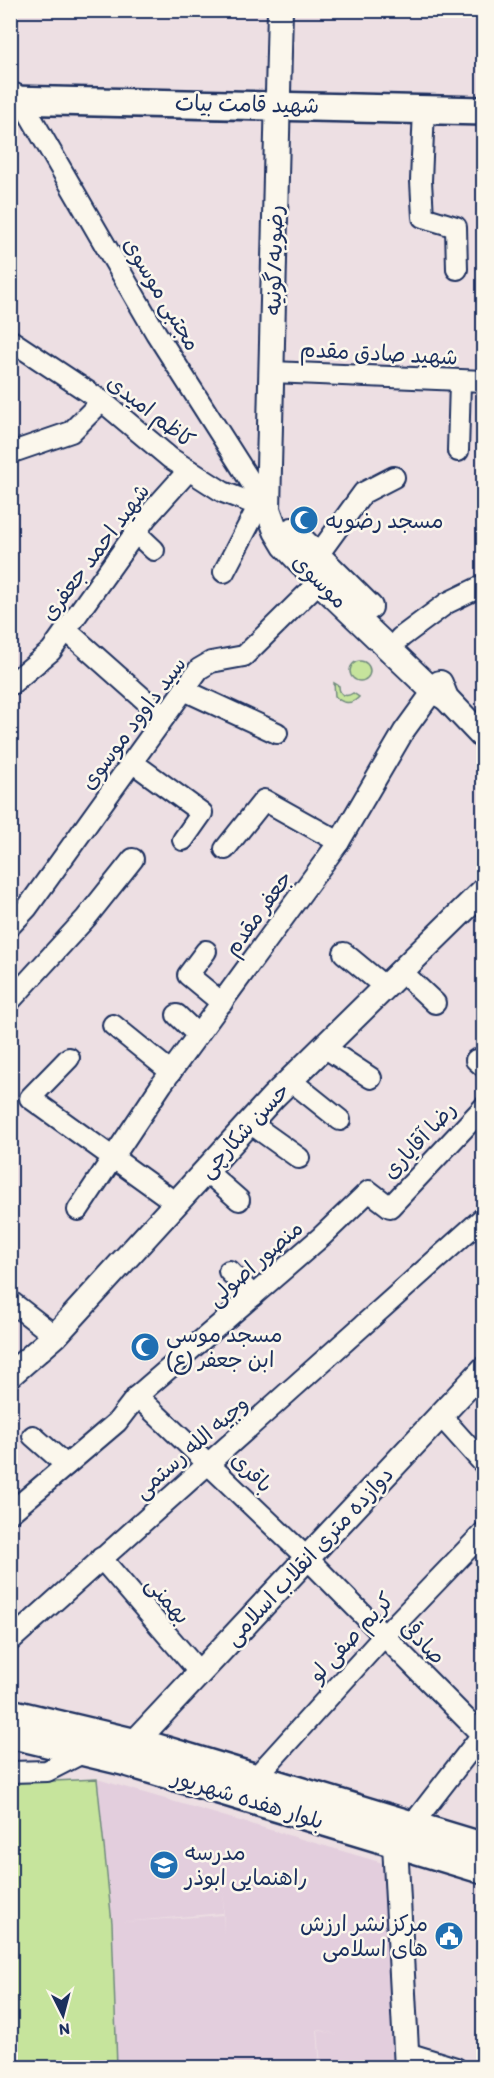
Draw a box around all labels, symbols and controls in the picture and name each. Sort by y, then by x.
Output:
street label: شهید قامت بیات [175,89,319,119]
street label: رضویه/گونیه [260,205,288,315]
street label: مجتبی موسوی [117,232,206,356]
street label: شهید صادق مقدم [299,335,459,374]
street label: کاظم امیدی [100,368,200,456]
street label: شهید احمد جعفری [35,478,155,626]
mosque icon: مسجد رضویه [288,504,320,536]
place label: مسجد رضویه [325,507,444,534]
street label: موسوی [287,548,353,614]
street label: سید داوود موسوی [74,651,192,795]
street label: جعفر مقدم [218,865,300,963]
street label: حسن شکارچی [193,1077,296,1184]
street label: رضا آقایاری [376,1096,462,1184]
street label: منصور اصولی [202,1214,309,1313]
place label: مسجد موسی ابن جعفر (ع) [166,1321,283,1375]
mosque icon: مسجد موسی ابن جعفر (ع) [129,1331,161,1363]
street label: وجیه الله رستمی [128,1390,255,1505]
street label: باقری [226,1446,278,1498]
street label: دوازده متری انقلاب اسلامی [219,1461,400,1652]
street label: بهمنی [139,1571,196,1630]
street label: کریم صفی لو [302,1587,402,1690]
street label: صادقی [395,1614,451,1670]
street label: بلوار هفده شهریور [167,1763,327,1835]
place label: مدرسه راهنمایی ابوذر [183,1839,308,1892]
school or university icon: مدرسه راهنمایی ابوذر [148,1849,180,1881]
place label: مرکز نشر ارزش های اسلامی [300,1910,428,1963]
public building icon: مرکز نشر ارزش های اسلامی [433,1920,465,1952]
north arrow [33,1985,93,2045]
text: N [58,2019,71,2039]

